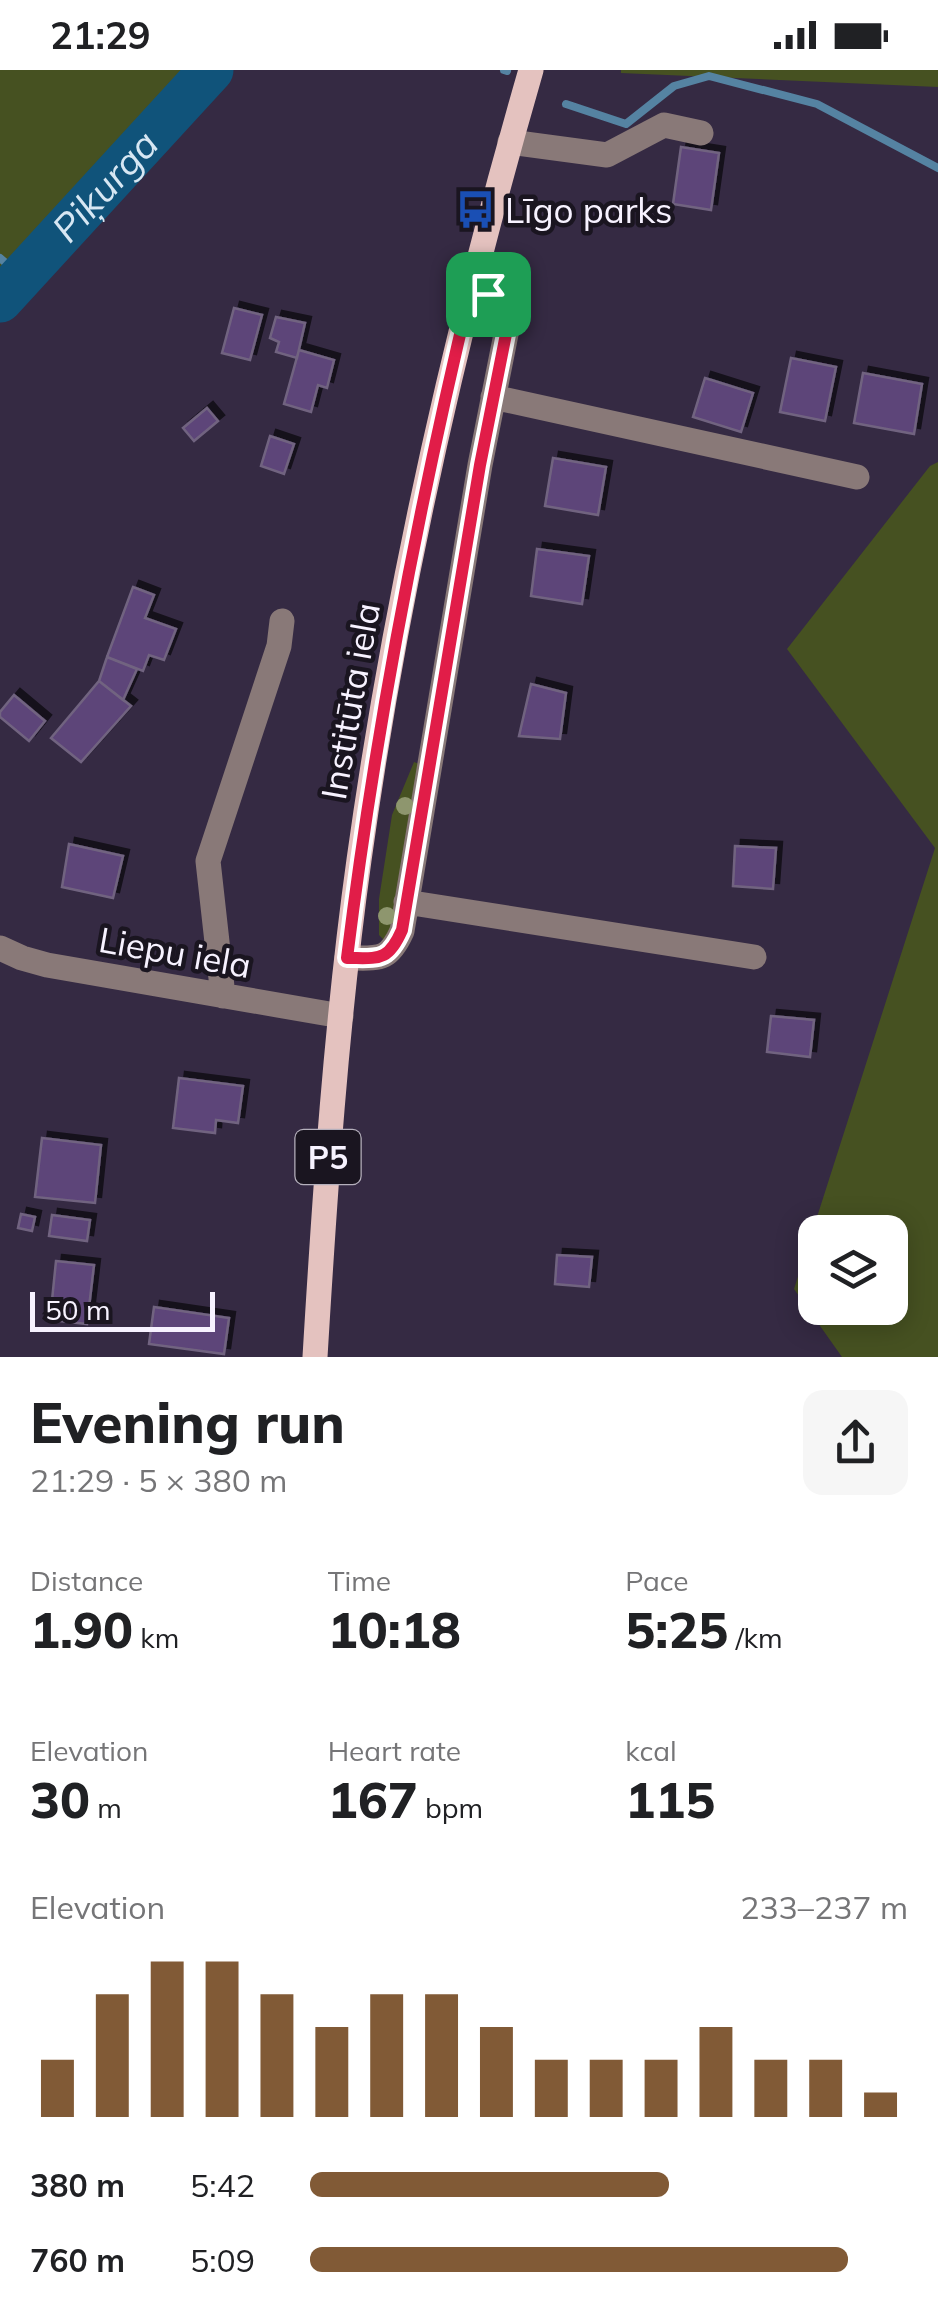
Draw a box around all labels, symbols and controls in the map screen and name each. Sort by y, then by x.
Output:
text: 21:29 [50,11,151,59]
water label: Piķurga [42,120,168,252]
place label: Līgo parks [505,188,672,232]
bus stop icon: Līgo parks [454,189,496,231]
pin [446,252,531,337]
icon: arrive [461,267,516,322]
street label: Institūta iela [311,599,389,803]
street label: Liepu iela [96,917,254,987]
road number: P5 [296,1130,360,1184]
map controls [798,1215,908,1325]
button: layers [798,1215,908,1325]
scale bar [30,1287,215,1332]
text: 50 m [45,1292,111,1327]
text: Evening run [30,1388,345,1457]
button: share [803,1390,908,1495]
text: 21:29 · 5 × 380 m [30,1460,287,1500]
text: Distance [30,1563,143,1598]
text: Time [328,1563,391,1598]
text: Pace [625,1563,689,1598]
text: 1.90 [30,1598,133,1661]
text: 10:18 [328,1598,461,1661]
text: 5:25 [625,1598,728,1661]
text: km [133,1620,179,1655]
text: /km [728,1620,783,1655]
text: Elevation [30,1733,148,1768]
text: Heart rate [328,1733,461,1768]
text: kcal [625,1733,677,1768]
text: 30 [30,1768,90,1831]
text: 167 [328,1768,418,1831]
text: 115 [625,1768,715,1831]
text: m [90,1790,122,1825]
text: bpm [418,1790,483,1825]
text: Elevation [30,1887,165,1927]
text: 233–237 m [740,1887,908,1927]
text: 380 m [30,2165,125,2205]
text: 5:42 [190,2165,255,2205]
text: 760 m [30,2240,125,2280]
text: 5:09 [190,2240,255,2280]

